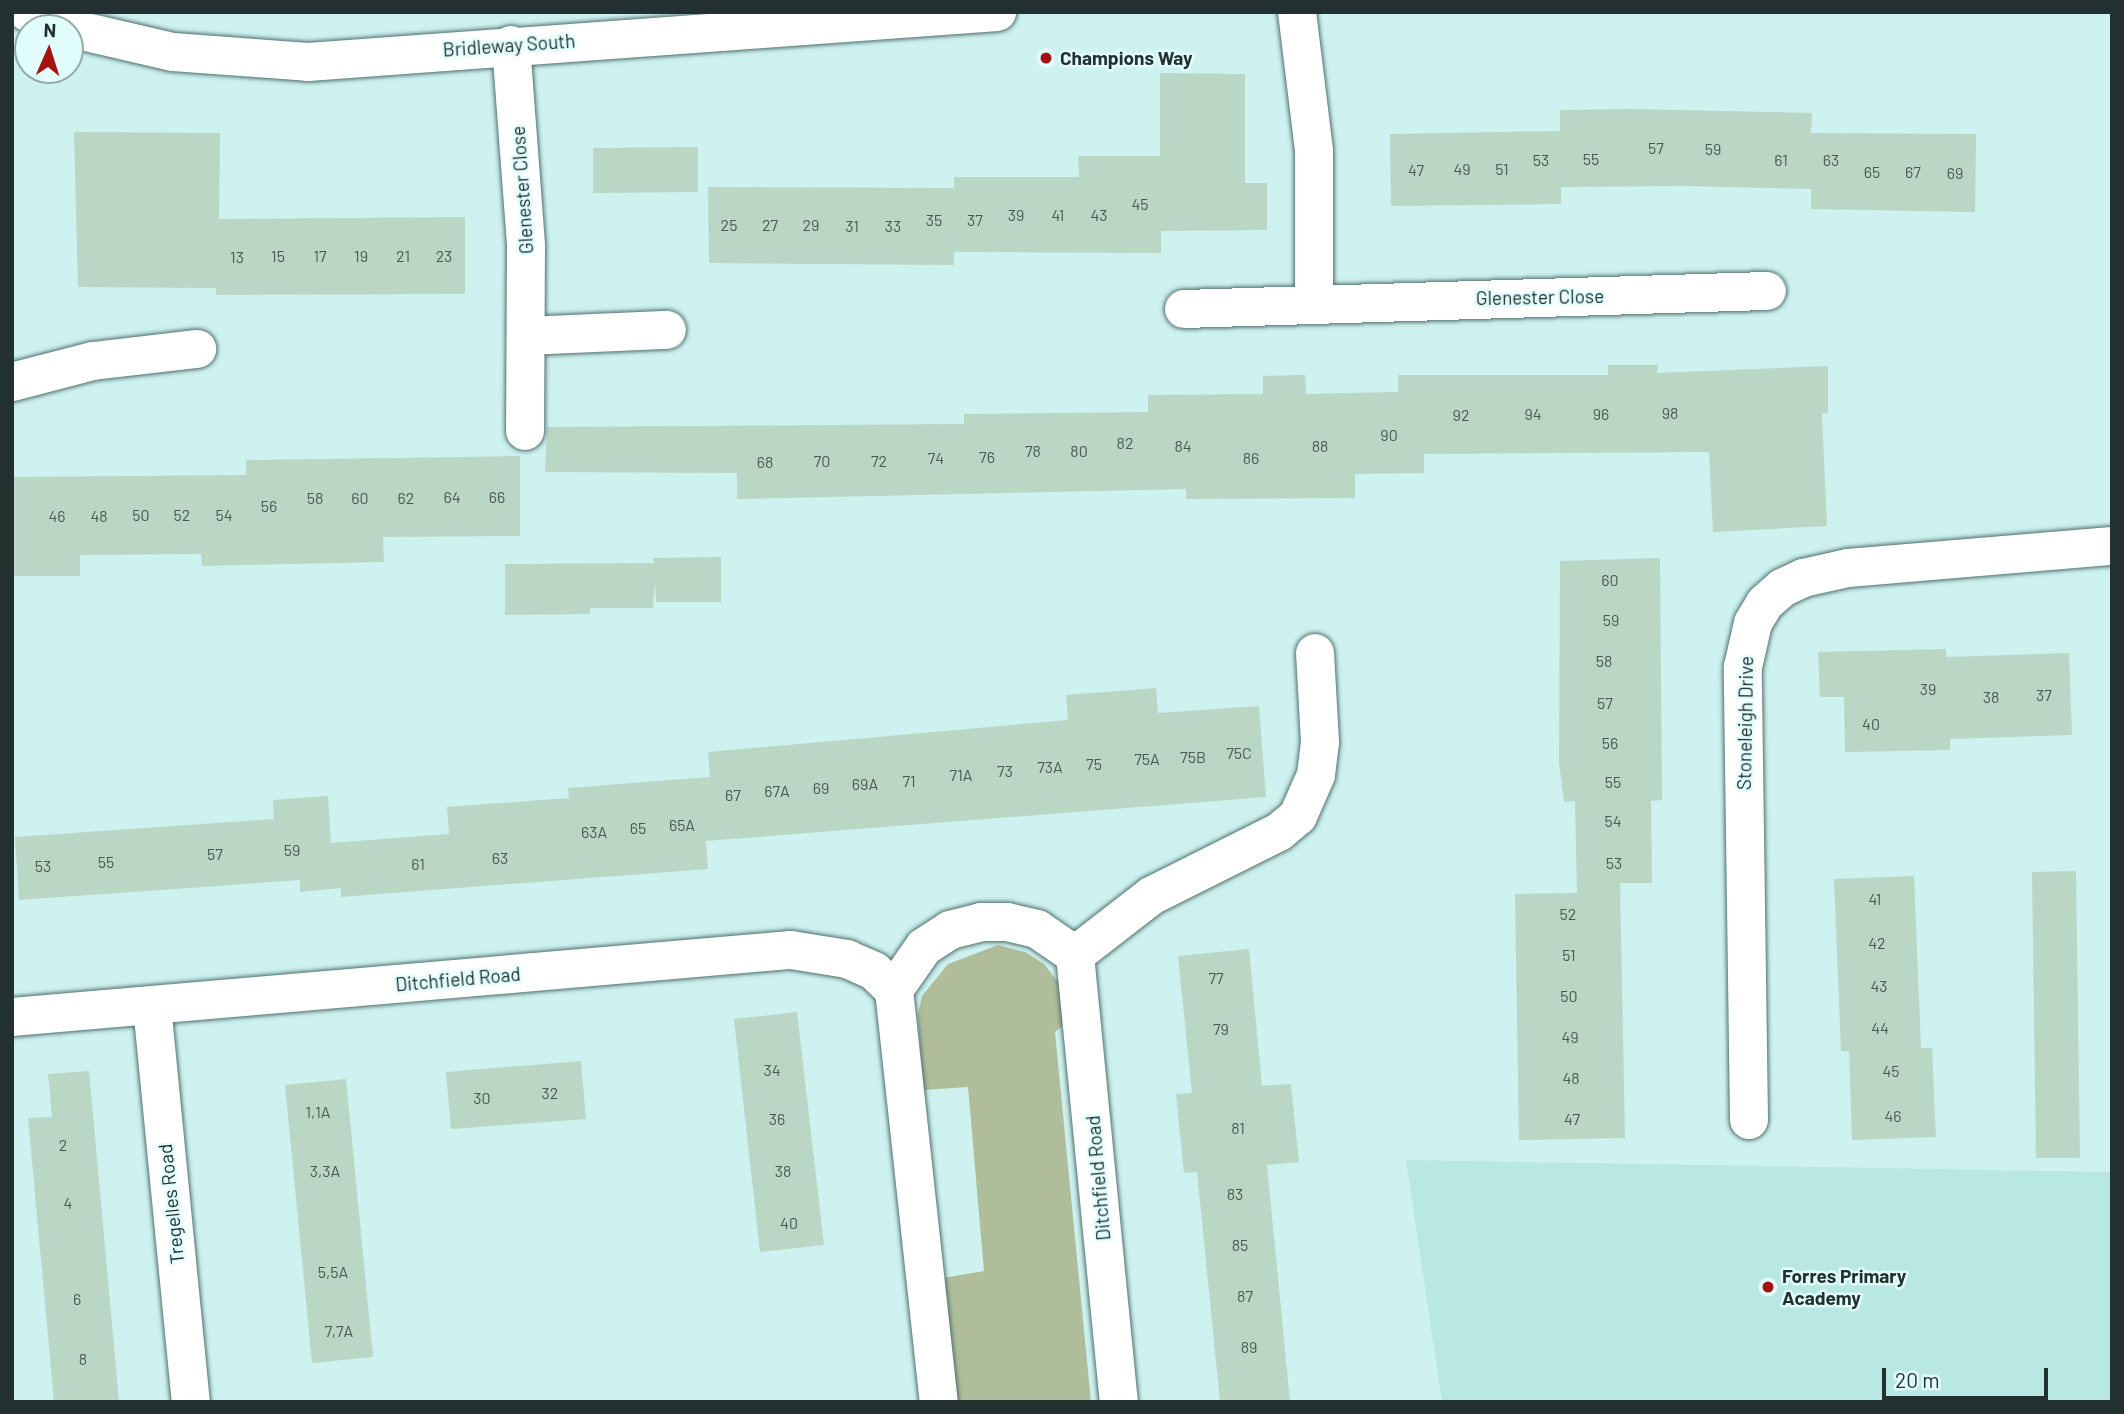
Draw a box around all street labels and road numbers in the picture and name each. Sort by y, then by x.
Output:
street label: Bridleway South [442,29,576,61]
street label: Glenester Close [506,125,538,255]
street label: Glenester Close [1476,284,1604,310]
street label: Stoneleigh Drive [1732,656,1758,790]
street label: Ditchfield Road [394,962,522,996]
street label: Ditchfield Road [1081,1114,1115,1242]
street label: Tregelles Road [153,1143,189,1265]

